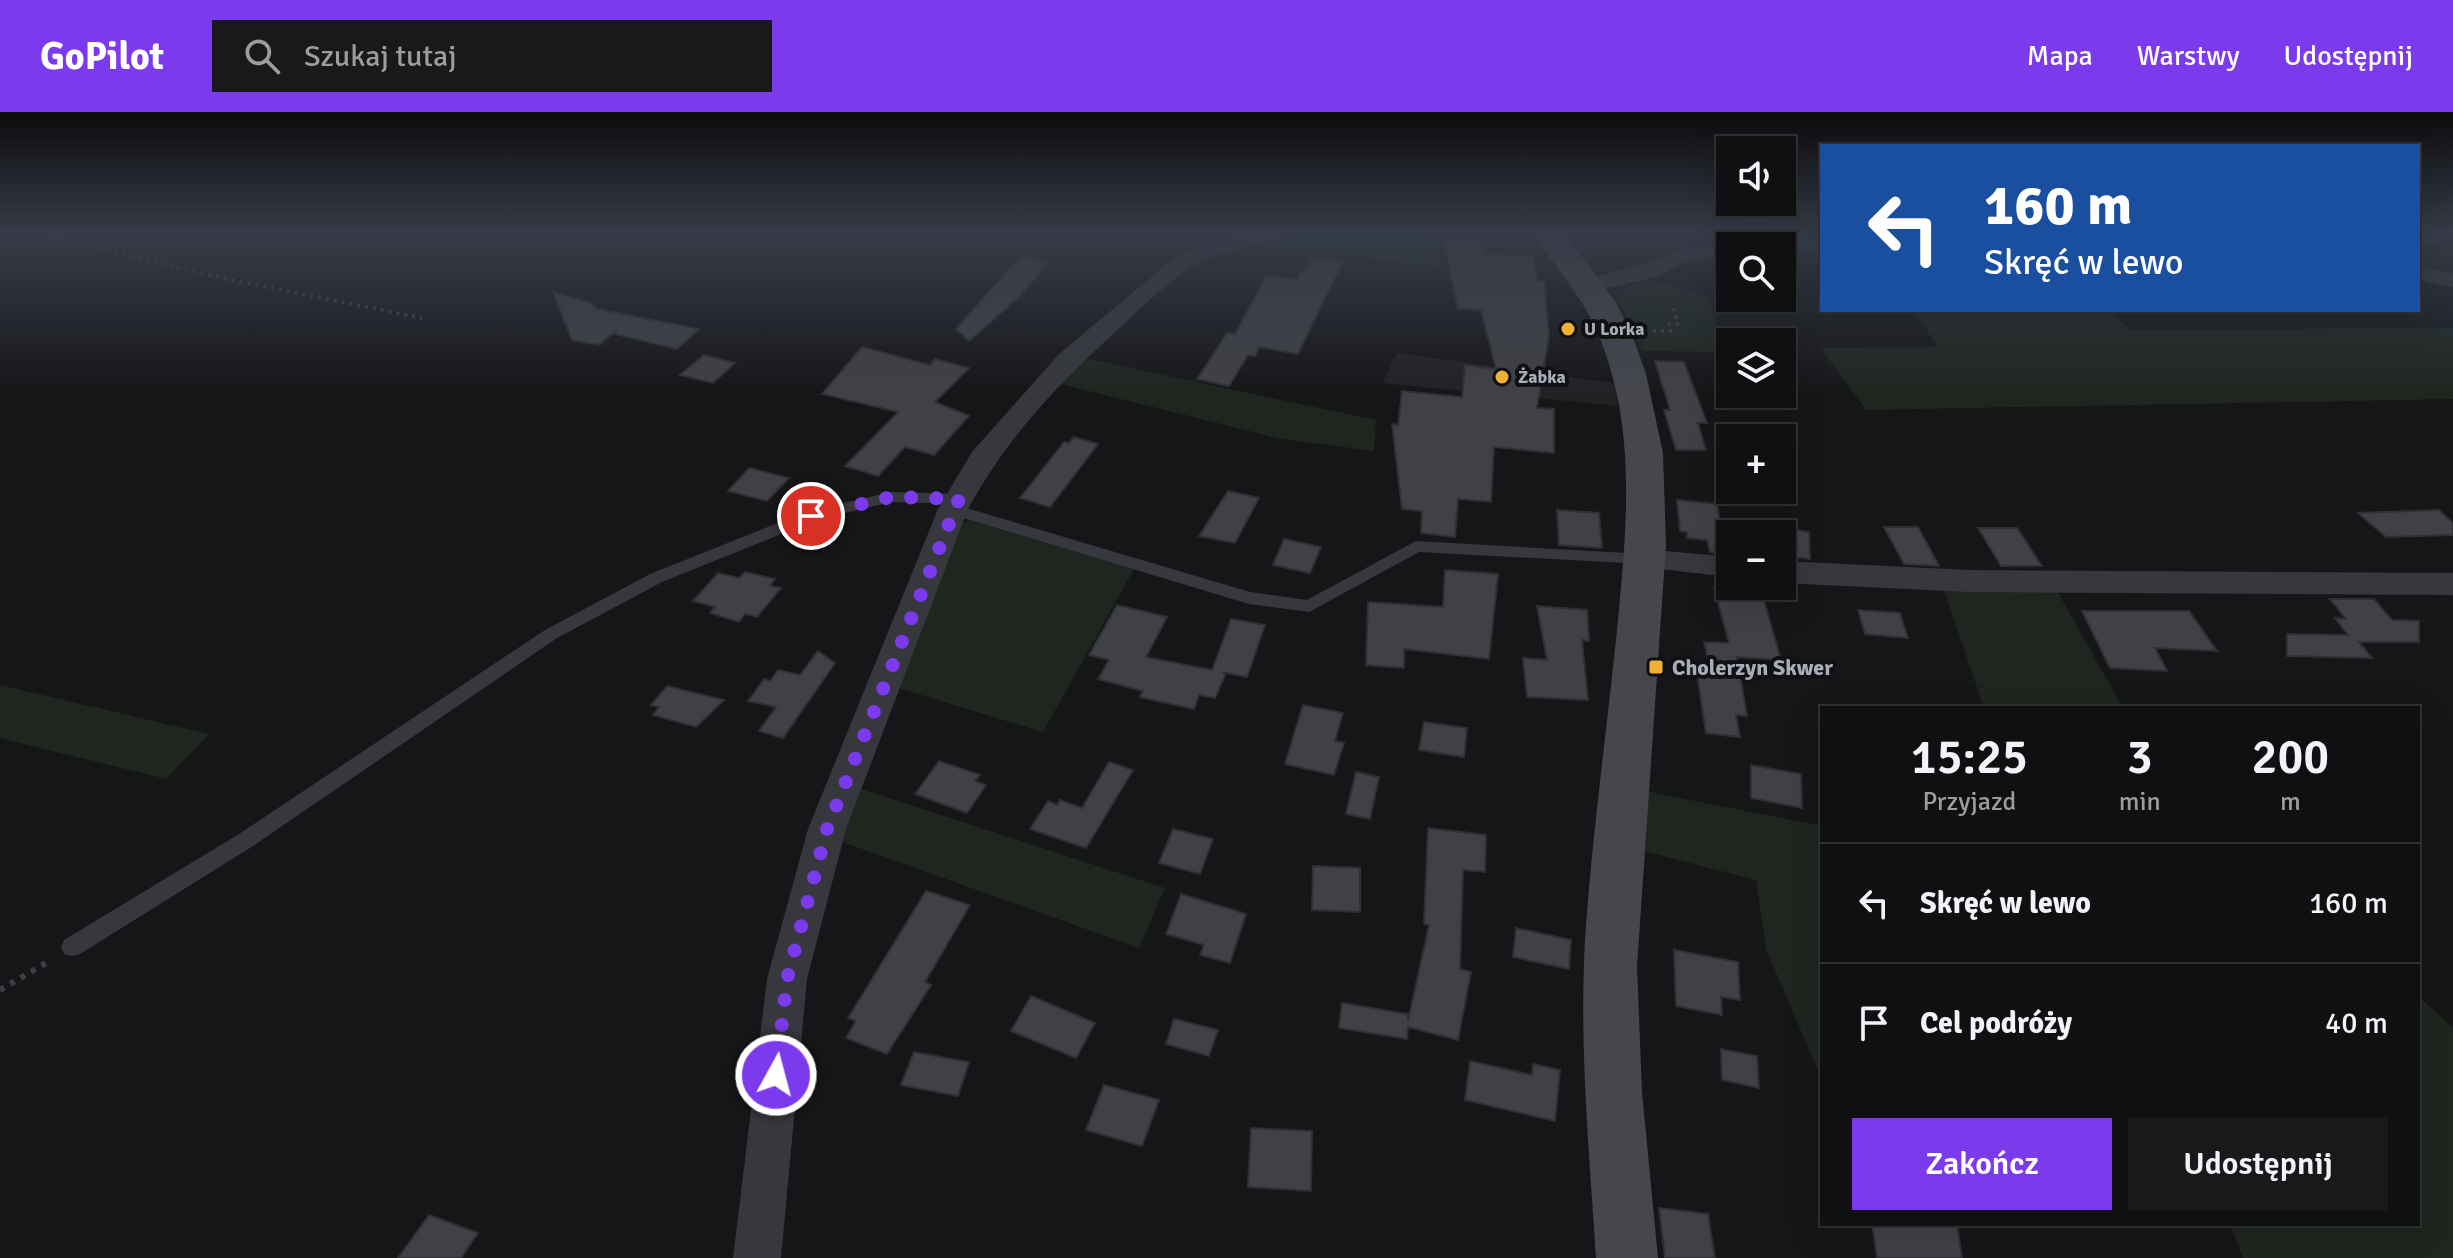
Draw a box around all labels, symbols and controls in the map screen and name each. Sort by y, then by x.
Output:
search box [212,20,772,92]
text: GoPilot [40,33,164,80]
icon: search [240,34,284,78]
text: Szukaj tutaj [304,38,457,75]
text: Mapa [2027,39,2093,73]
text: Warstwy [2137,39,2240,73]
text: Udostępnij [2284,39,2413,73]
map controls [1716,136,1796,600]
button: sound [1716,136,1796,216]
text: 160 m [1984,171,2132,240]
icon: left [1852,176,1956,280]
button: search [1716,232,1796,312]
text: Skręć w lewo [1984,240,2184,285]
place label: U Lorka [1584,318,1645,340]
marker: U Lorka [1559,320,1577,338]
button: layers [1716,328,1796,408]
place label: Żabka [1518,366,1566,388]
marker: Żabka [1493,368,1511,386]
button: + [1716,424,1796,504]
pin [777,482,845,550]
icon: arrive [789,494,833,538]
button: − [1716,520,1796,600]
place label: Cholerzyn Skwer [1672,654,1833,681]
marker: Cholerzyn Skwer [1647,658,1665,676]
text: 15:25 [1911,728,2028,787]
text: 3 [2127,728,2153,787]
text: 200 [2251,728,2329,787]
text: Przyjazd [1922,786,2016,818]
text: min [2119,786,2161,818]
text: m [2280,786,2301,818]
icon: left [1852,881,1896,925]
text: Skręć w lewo [1920,885,2091,922]
text: 160 m [2309,885,2388,922]
icon: arrive [1852,1001,1896,1045]
text: Cel podróży [1920,1005,2072,1042]
text: 40 m [2325,1005,2388,1042]
position arrow [734,1033,818,1117]
button: Zakończ [1852,1118,2112,1210]
button: Udostępnij [2128,1118,2388,1210]

